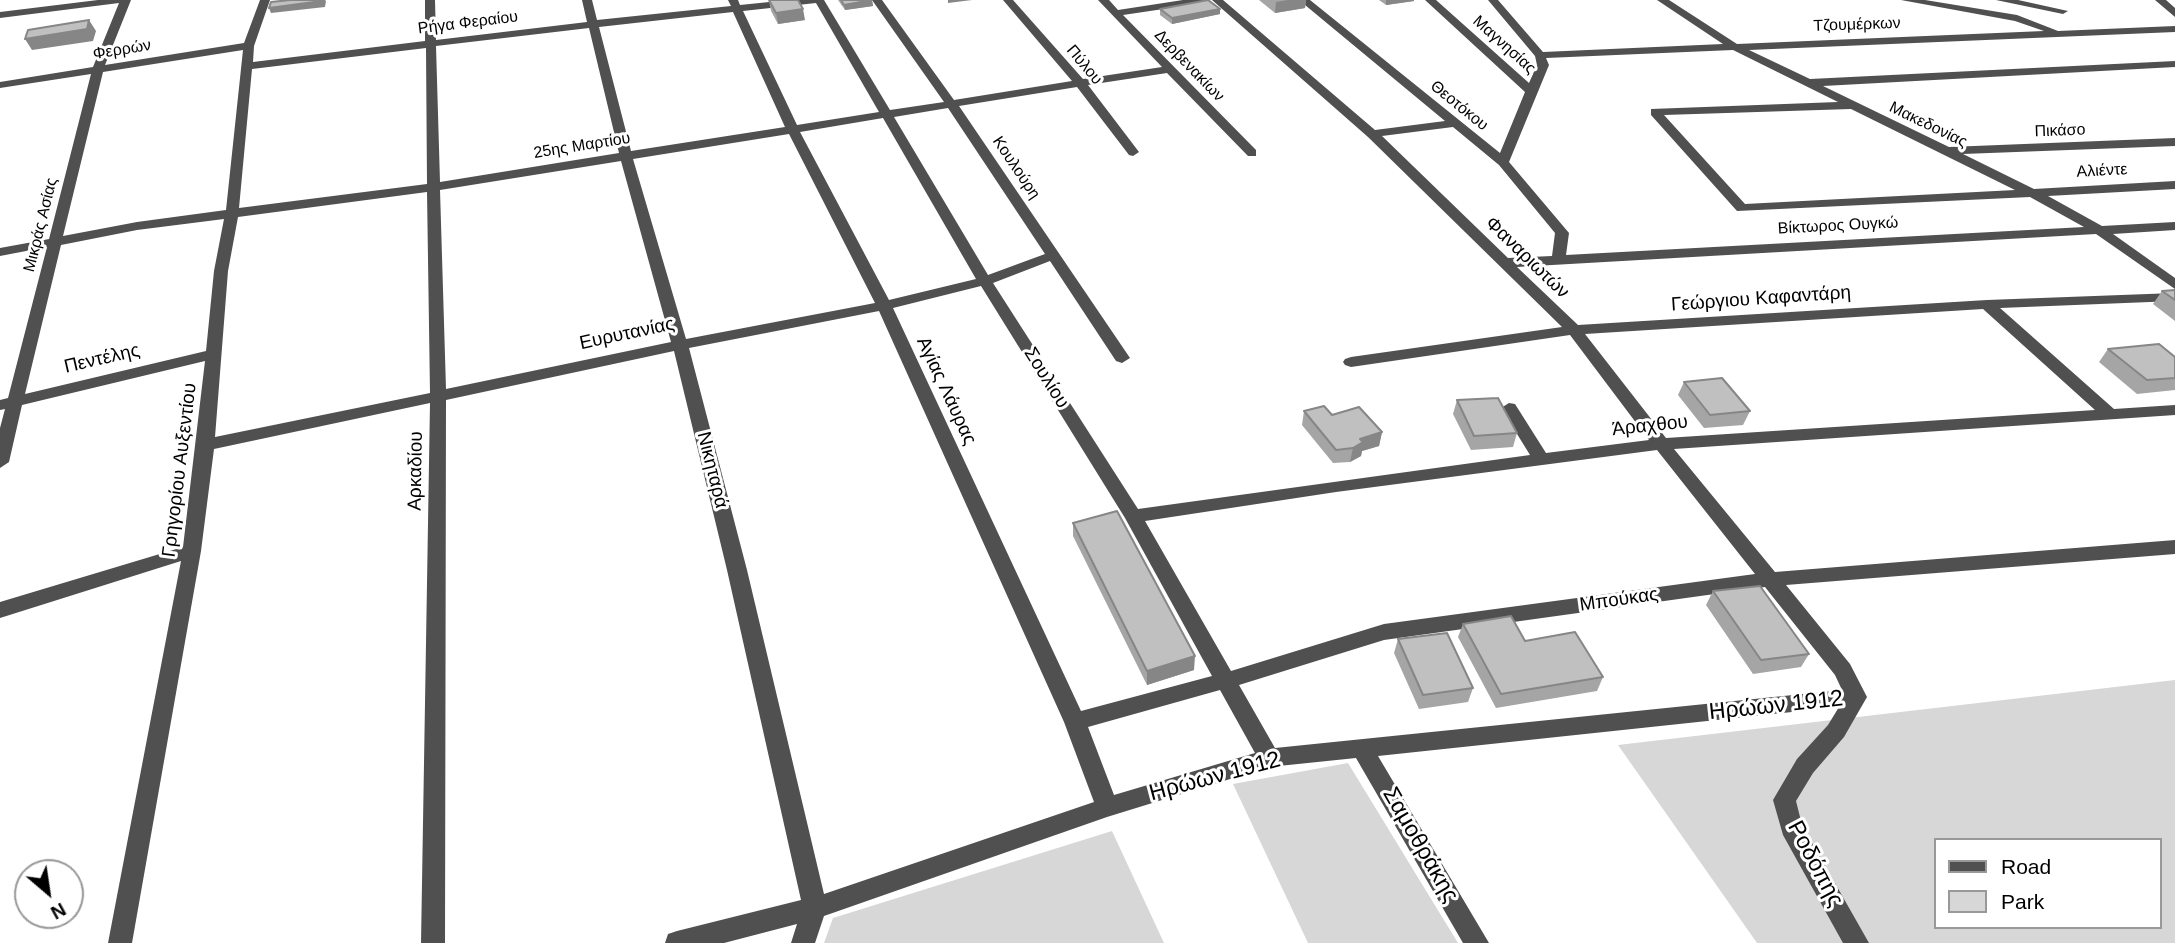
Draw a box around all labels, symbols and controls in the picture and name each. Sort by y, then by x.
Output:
street label: Ρήγα Φεραίου [417,7,519,39]
street label: Μαγνησίας [1469,12,1539,78]
street label: Τζουμέρκων [1813,14,1901,36]
street label: Δερβενακίων [1150,26,1228,106]
street label: Φερρών [92,36,152,64]
street label: Πύλου [1062,41,1106,89]
street label: Θεοτόκου [1426,77,1492,135]
street label: Μακεδονίας [1886,98,1970,152]
street label: Πικάσο [2034,121,2086,141]
street label: 25ης Μαρτίου [532,129,632,163]
street label: Κουλούρη [988,133,1044,203]
street label: Αλιέντε [2076,160,2128,182]
street label: Μικράς Ασίας [20,176,62,274]
street label: Φαναριωτών [1480,212,1574,304]
street label: Βίκτωρος Ουγκώ [1777,213,1899,239]
street label: Γεώργιου Καφαντάρη [1670,281,1852,317]
street label: Ευρυτανίας [578,313,676,355]
street label: Αγίας Λάυρας [911,333,981,449]
street label: Πεντέλης [62,339,142,379]
street label: Σουλίου [1018,343,1074,413]
street label: Γρηγορίου Αυξεντίου [158,382,202,558]
street label: Άραχθου [1611,411,1689,441]
street label: Νικηταρά [692,429,732,511]
street label: Αρκαδίου [404,431,428,511]
street label: Μπούκας [1578,583,1660,617]
street label: Ηρώων 1912 [1708,685,1844,727]
street label: Ηρώων 1912 [1146,746,1284,808]
street label: Σαμοθράκης [1376,783,1464,907]
street label: Ροδόπης [1781,816,1849,912]
legend [1934,838,2161,929]
text: Road [2001,855,2051,878]
north arrow [14,859,84,929]
text: Park [2001,890,2044,913]
text: N [47,899,70,924]

